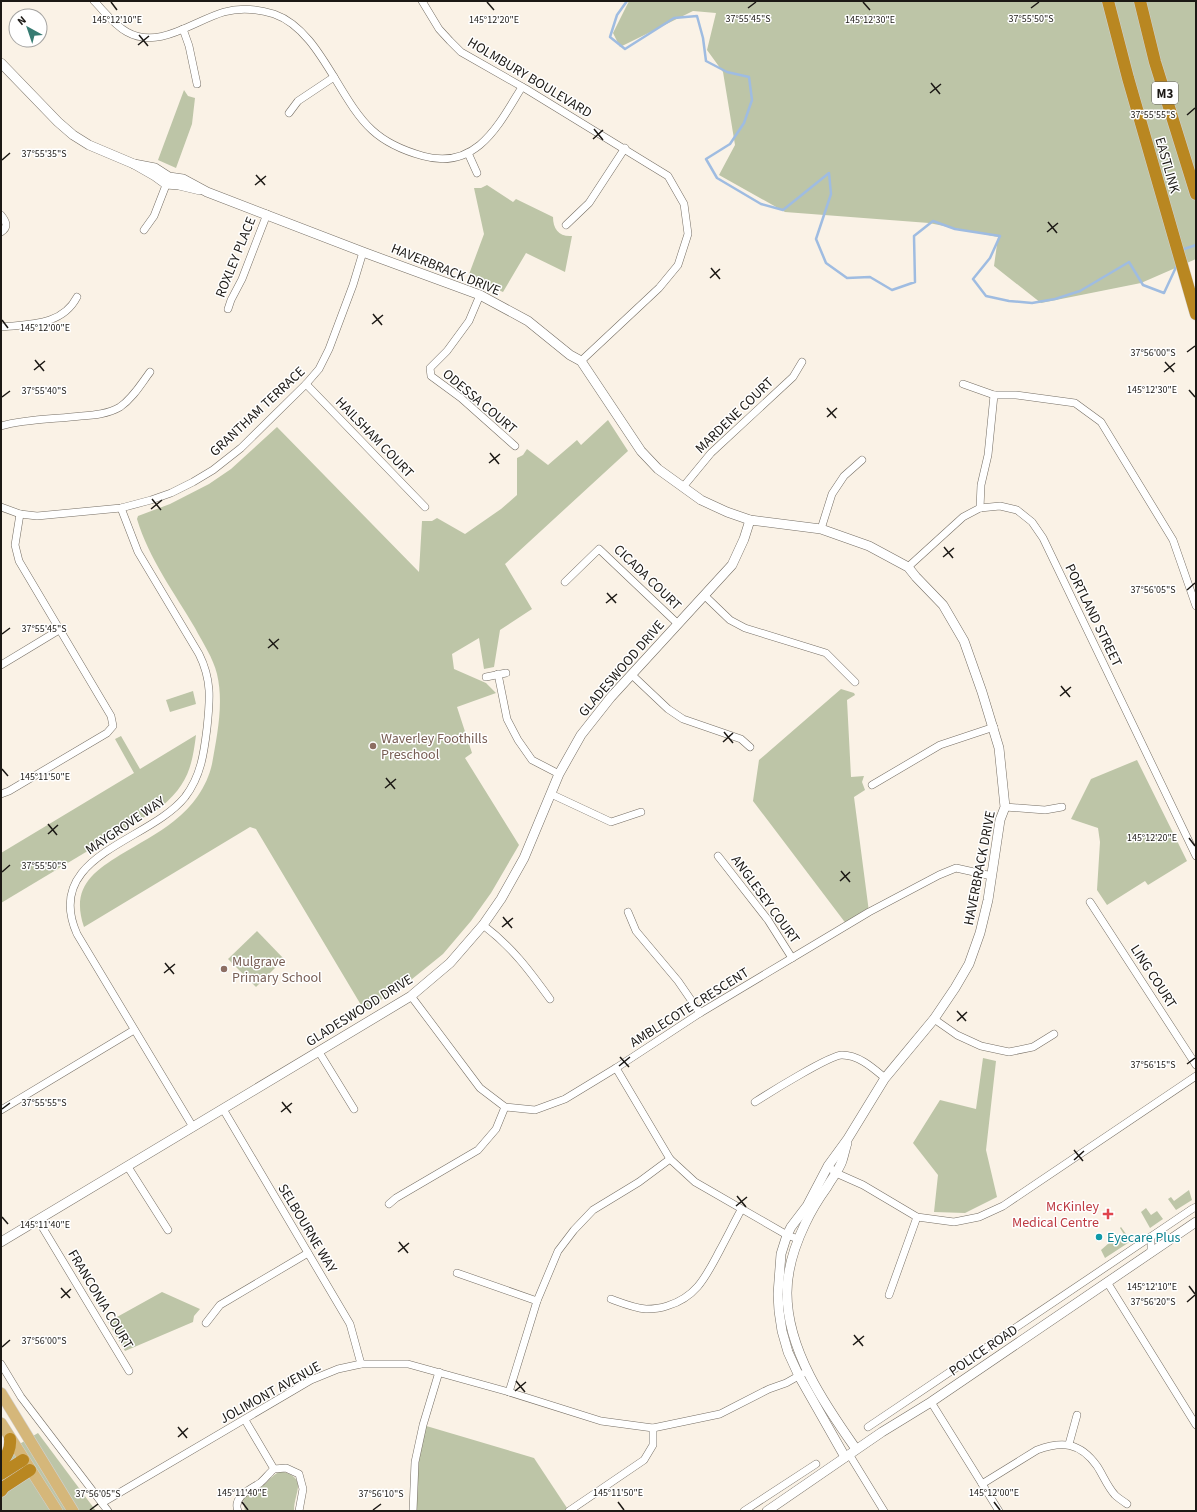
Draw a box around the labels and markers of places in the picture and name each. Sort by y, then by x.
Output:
place label: Waverley Foothills Preschool [381,729,488,765]
marker: Waverley Foothills Preschool [368,741,378,751]
place label: Mulgrave Primary School [232,952,322,988]
marker: Mulgrave Primary School [219,964,229,974]
place label: McKinley Medical Centre [1012,1197,1099,1233]
marker: McKinley Medical Centre [1102,1208,1114,1220]
place label: Eyecare Plus [1107,1228,1181,1248]
marker: Eyecare Plus [1094,1232,1104,1242]

